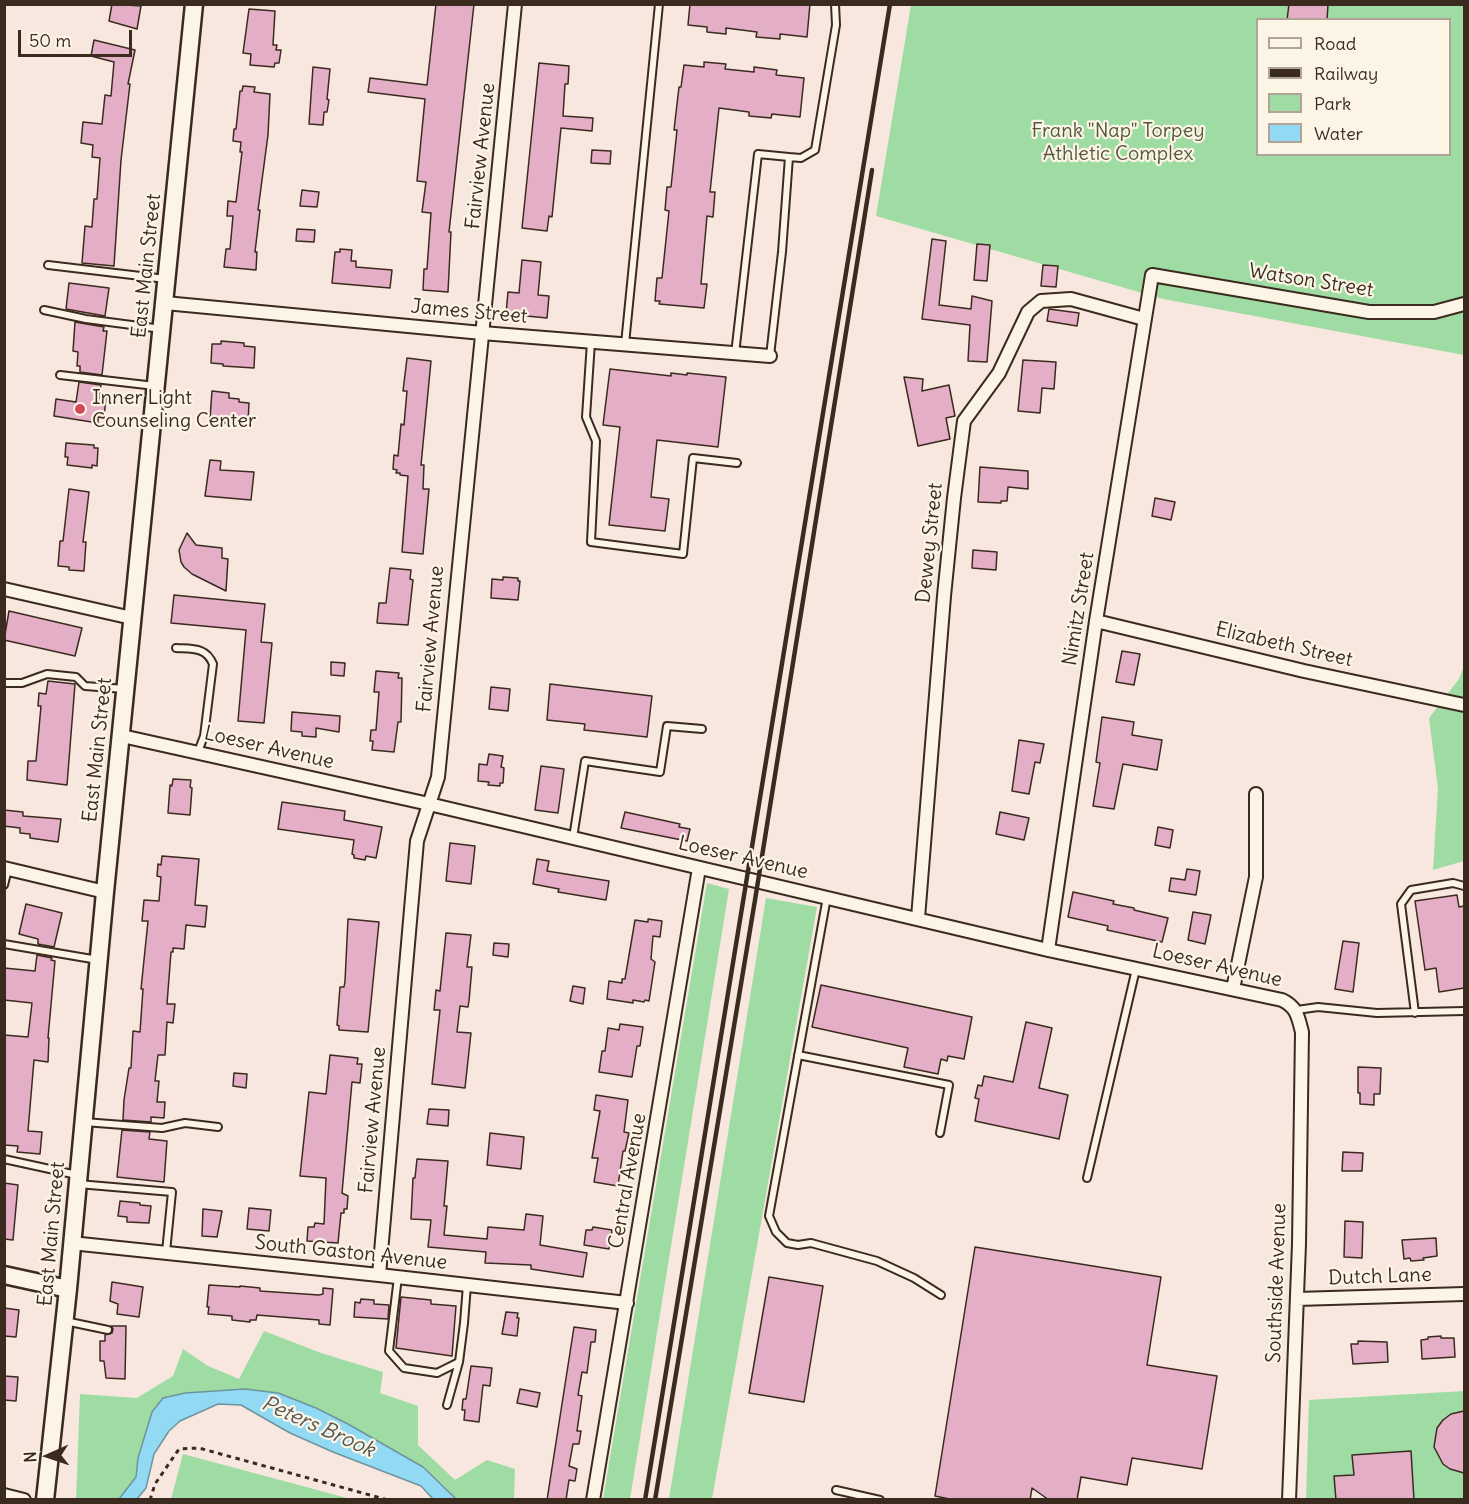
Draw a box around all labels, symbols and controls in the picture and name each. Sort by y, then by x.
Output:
scale bar [21,18,135,56]
legend [1256,18,1451,156]
text: 50 m [29,29,71,52]
text: Road [1314,32,1356,55]
text: Railway [1314,62,1378,85]
street label: Fairview Avenue [461,82,501,230]
text: Park [1314,92,1351,115]
park label: Frank "Nap" Torpey Athletic Complex [1031,119,1205,166]
text: Water [1314,122,1363,145]
street label: East Main Street [127,193,167,339]
street label: Watson Street [1247,259,1375,303]
street label: James Street [410,295,528,329]
place label: Inner Light Counseling Center [92,386,256,433]
marker: Inner Light Counseling Center [73,402,87,416]
street label: Dewey Street [912,482,948,604]
street label: Nimitz Street [1058,550,1100,668]
street label: Fairview Avenue [413,565,449,713]
street label: Elizabeth Street [1213,618,1355,672]
street label: East Main Street [78,677,118,823]
street label: Loeser Avenue [202,721,336,775]
street label: Loeser Avenue [676,831,810,885]
street label: Loeser Avenue [1150,939,1284,993]
street label: Fairview Avenue [355,1046,391,1194]
street label: Central Avenue [604,1111,652,1251]
street label: East Main Street [34,1161,70,1307]
street label: Southside Avenue [1262,1203,1292,1363]
street label: South Gaston Avenue [254,1231,448,1275]
street label: Dutch Lane [1328,1263,1432,1291]
water label: Peters Brook [258,1391,378,1463]
north arrow [18,1426,78,1486]
text: N [20,1451,40,1463]

